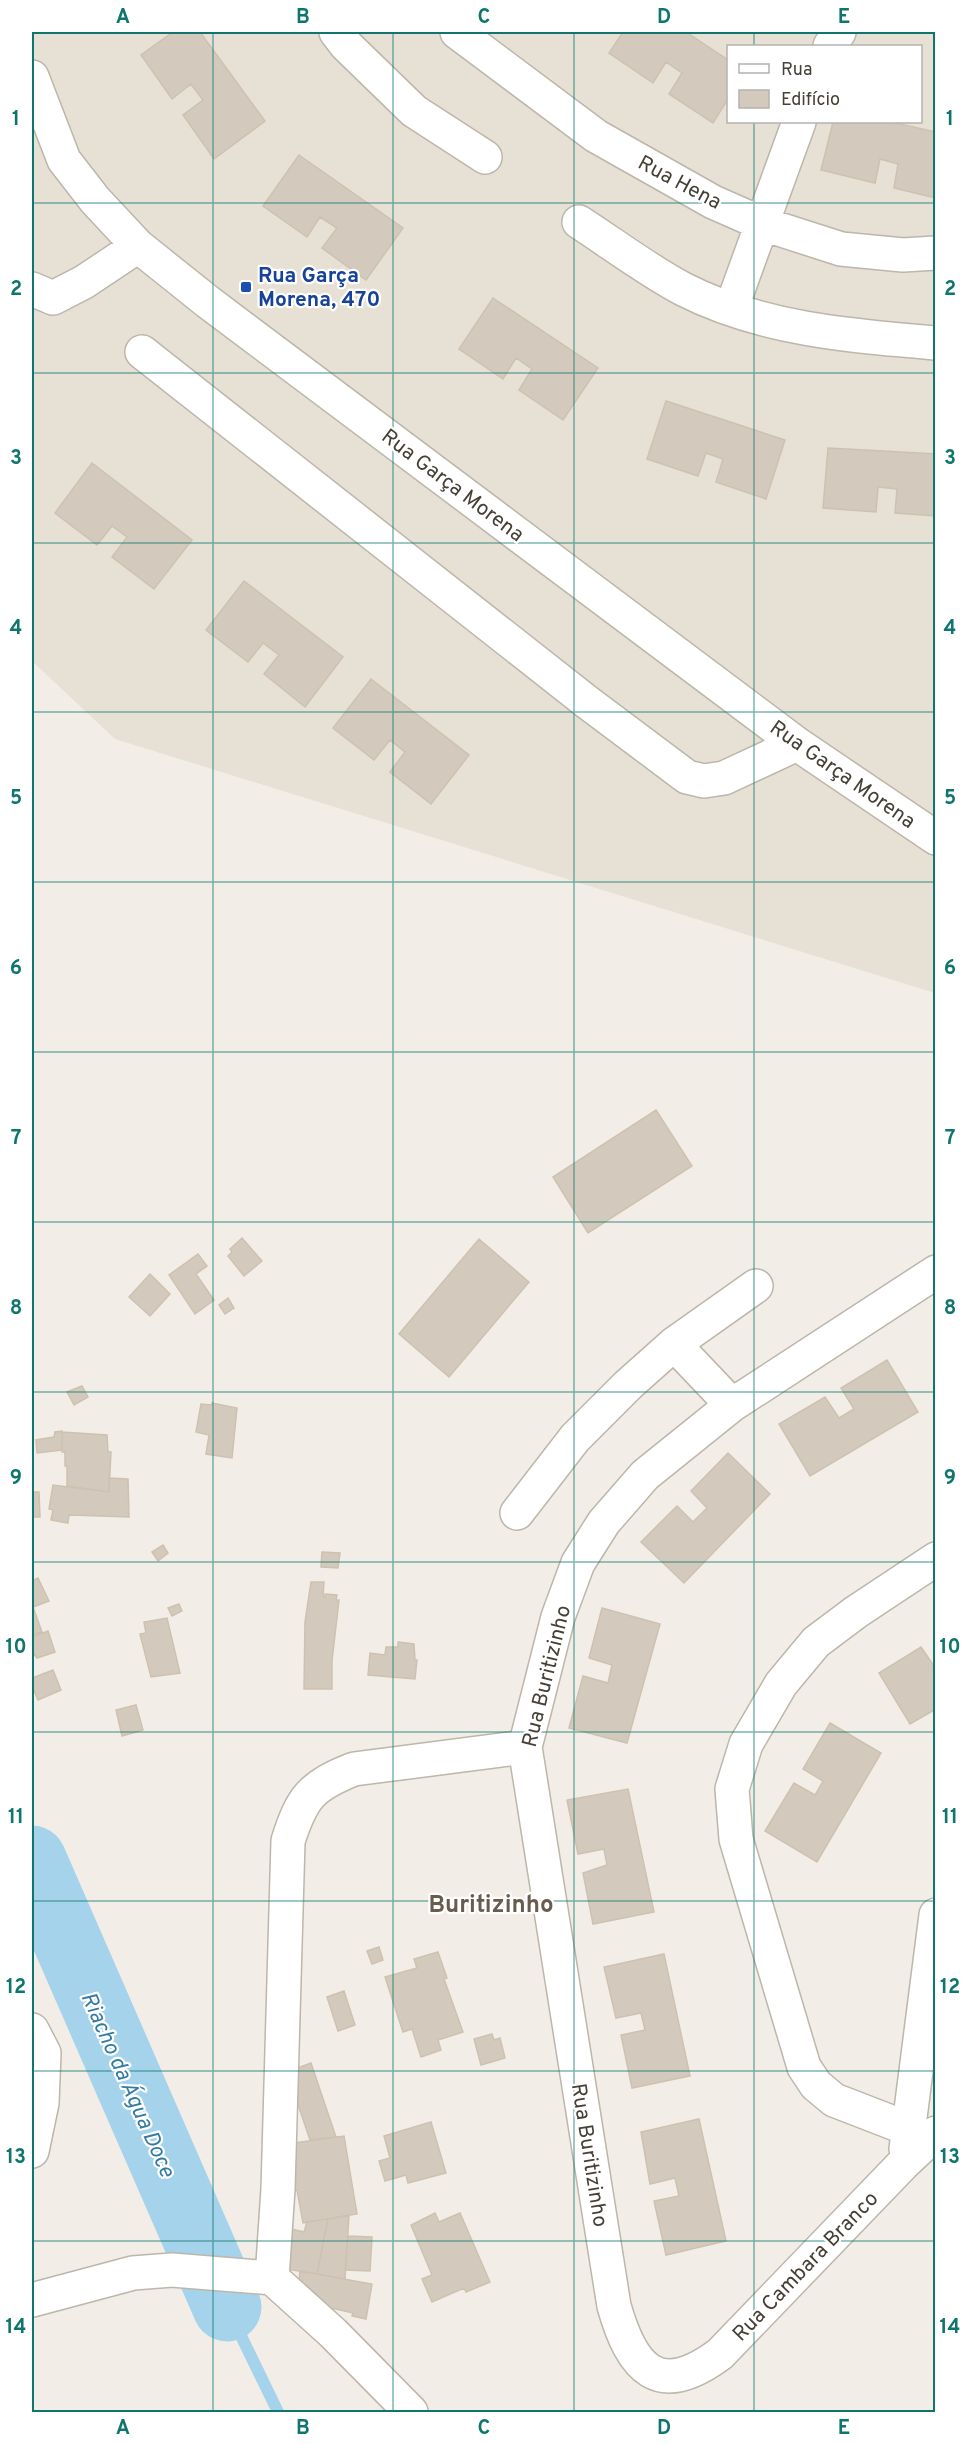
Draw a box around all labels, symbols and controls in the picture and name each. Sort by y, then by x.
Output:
text: A [116,5,130,31]
text: B [296,5,310,31]
text: C [478,5,490,31]
text: D [657,5,671,31]
text: E [838,5,850,31]
legend [727,45,922,123]
text: Rua [781,59,812,82]
text: Edifício [781,89,840,112]
text: 1 [12,107,20,133]
text: 1 [946,107,954,133]
street label: Rua Hena [633,150,726,217]
place label: Rua Garça Morena, 470 [258,263,380,314]
text: 2 [10,277,22,303]
text: 2 [944,277,956,303]
marker: Rua Garça Morena, 470 [239,280,253,294]
street label: Rua Garça Morena [375,424,529,549]
text: 3 [10,446,22,472]
text: 3 [944,446,956,472]
text: 4 [10,616,22,642]
text: 4 [944,616,956,642]
street label: Rua Garça Morena [764,715,920,836]
text: 5 [10,786,22,812]
text: 5 [944,786,956,812]
text: 6 [10,956,22,982]
text: 6 [944,956,956,982]
text: 7 [11,1126,21,1152]
text: 7 [945,1126,955,1152]
text: 8 [10,1296,22,1322]
text: 8 [944,1296,956,1322]
text: 9 [10,1466,22,1492]
text: 9 [944,1466,956,1492]
street label: Rua Buritizinho [517,1603,578,1750]
text: 10 [5,1635,27,1661]
text: 10 [939,1635,961,1661]
text: 11 [8,1805,24,1831]
text: 11 [942,1805,958,1831]
district label: Buritizinho [428,1891,554,1921]
text: 12 [6,1975,26,2001]
text: 12 [940,1975,960,2001]
water label: Riacho da Água Doce [74,1987,182,2182]
street label: Rua Buritizinho [564,2081,613,2229]
text: 13 [6,2145,26,2171]
text: 13 [940,2145,960,2171]
street label: Rua Cambara Branco [727,2186,885,2348]
text: 14 [6,2315,26,2341]
text: 14 [940,2315,960,2341]
text: A [116,2416,130,2442]
text: B [296,2416,310,2442]
text: C [478,2416,490,2442]
text: D [657,2416,671,2442]
text: E [838,2416,850,2442]

